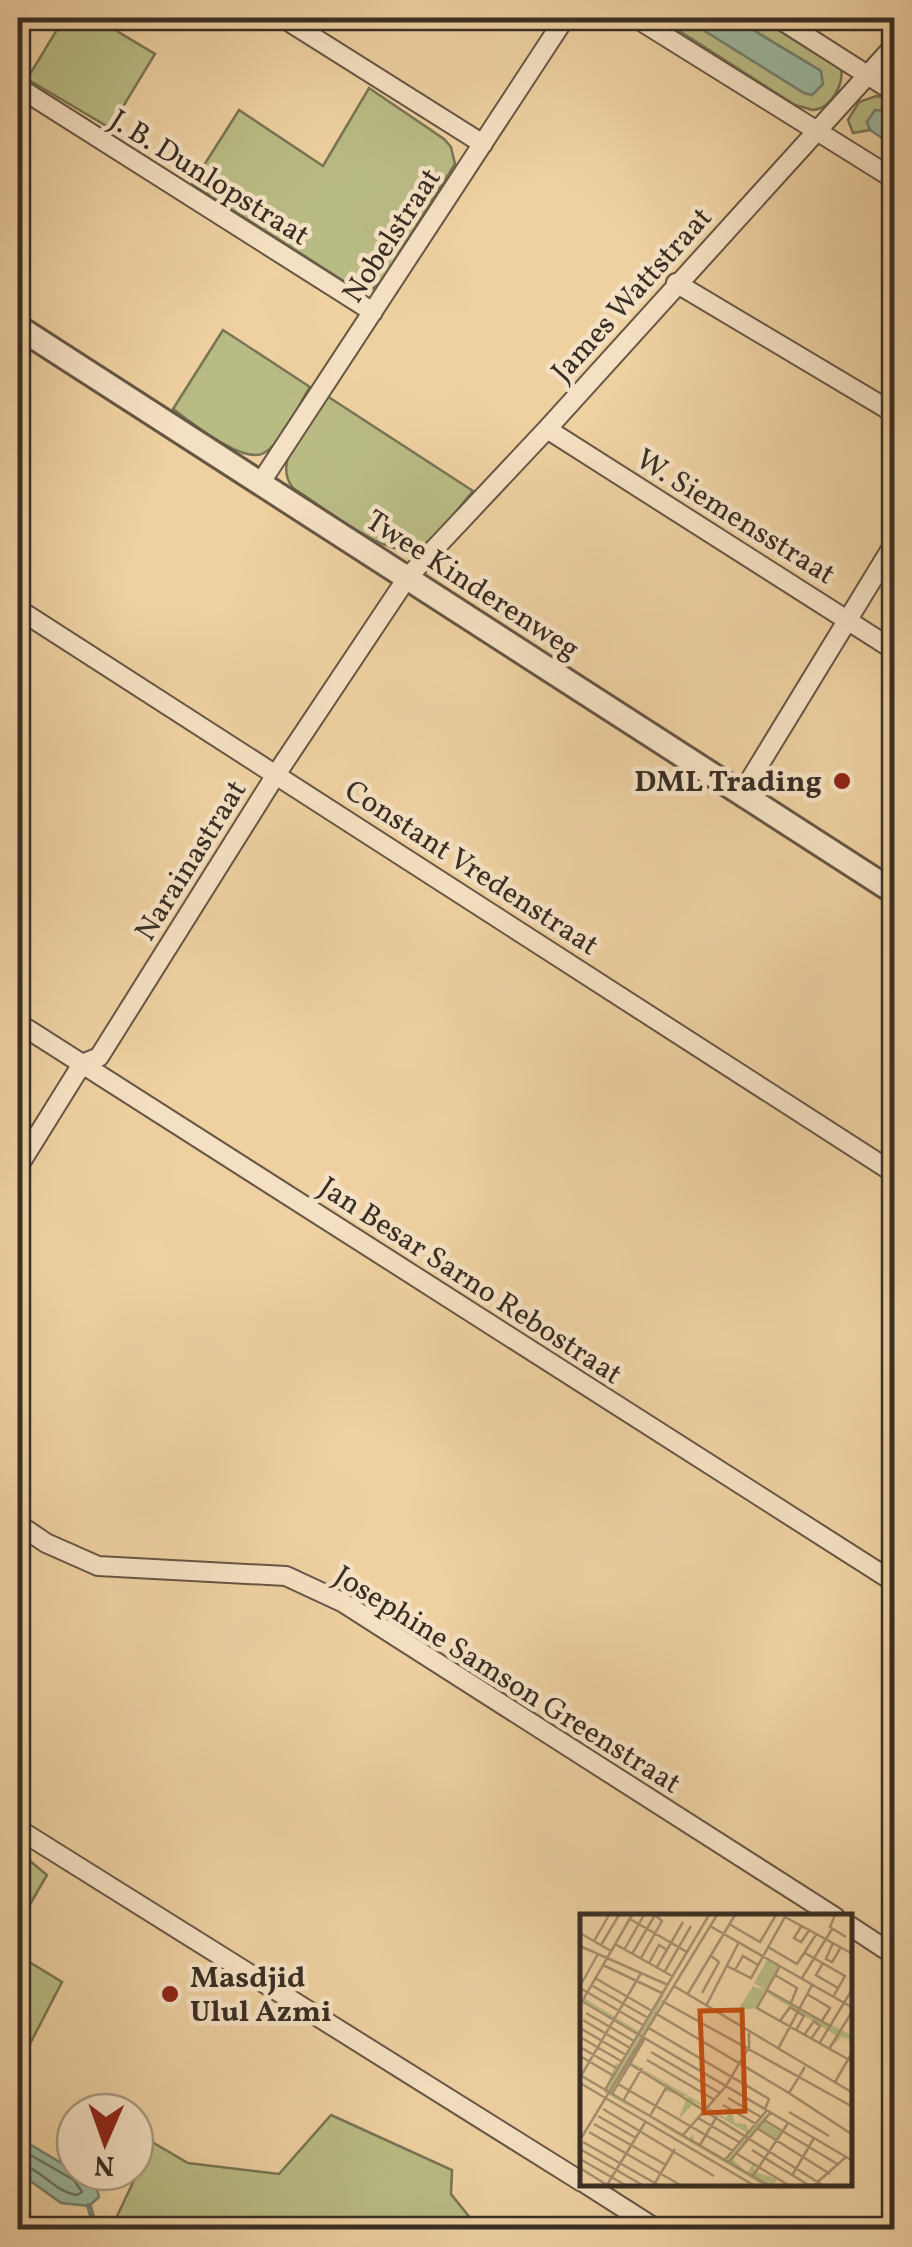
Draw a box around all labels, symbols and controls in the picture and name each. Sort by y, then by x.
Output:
street label: J. B. Dunlopstraat [101,100,317,257]
street label: Nobelstraat [333,160,452,312]
street label: James Wattstraat [542,199,723,392]
street label: W. Siemensstraat [627,439,843,596]
street label: Twee Kinderenweg [357,501,587,671]
place label: DML Trading [634,762,822,804]
marker: DML Trading [831,770,853,792]
street label: Constant Vredenstraat [336,771,606,967]
street label: Narainastraat [126,773,258,950]
street label: Jan Besar Sarno Rebostraat [310,1168,630,1396]
street label: Josephine Samson Greenstraat [325,1556,689,1805]
inset map [580,1914,852,2187]
place label: Masdjid Ulul Azmi [190,1958,332,2034]
marker: Masdjid Ulul Azmi [159,1983,181,2005]
north arrow [55,2092,155,2192]
text: N [93,2145,115,2184]

